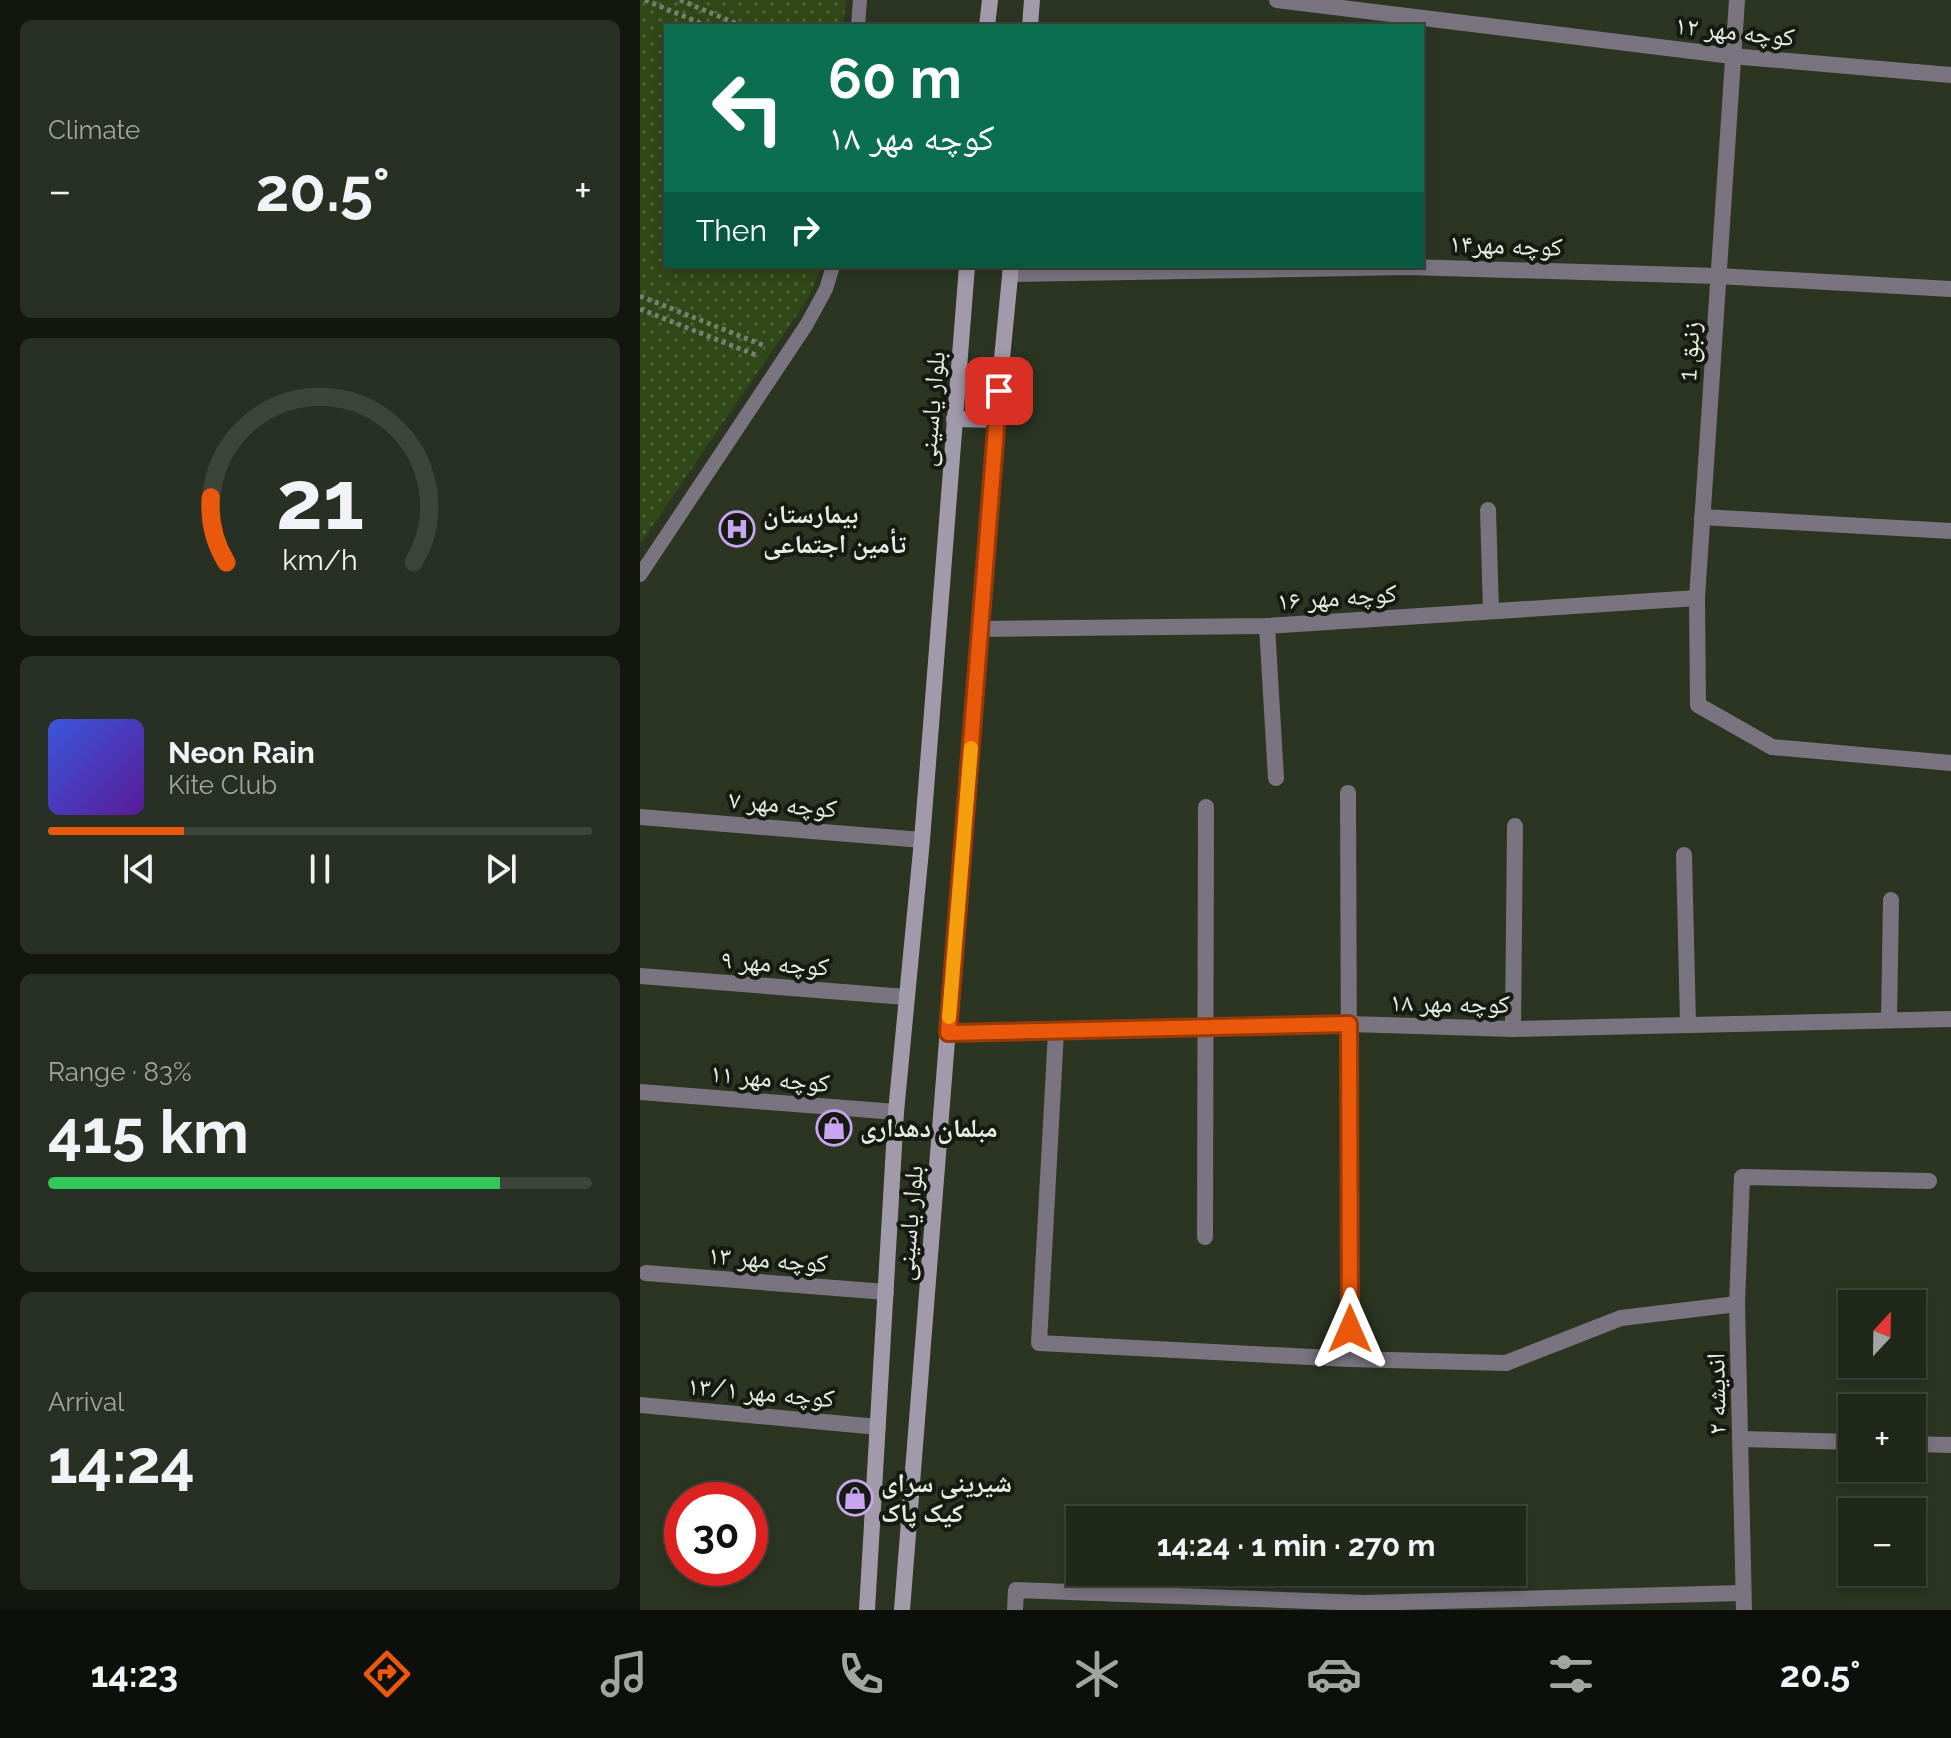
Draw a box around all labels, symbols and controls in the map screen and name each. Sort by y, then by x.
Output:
street label: کوچه مهر ۱۲ [1674,10,1797,53]
text: 60 m [828,45,962,111]
icon: left [696,56,800,160]
text: Climate [48,115,140,145]
text: کوچه مهر ۱۸ [828,116,994,158]
text: 20.5° [255,155,390,225]
text: − [48,165,72,216]
text: + [574,165,592,216]
icon: right [783,208,827,252]
text: Then [696,213,767,248]
street label: کوچه مهر۱۴ [1449,228,1563,263]
street label: زنبق 1 [1672,320,1707,382]
street label: بلوار یاسینی [911,350,952,468]
pin [965,357,1033,425]
icon: arrive [977,369,1021,413]
text: 21 [276,451,364,548]
place label: بیمارستان تأمین اجتماعی [763,499,906,560]
hospital icon: بیمارستان تأمین اجتماعی [718,510,756,548]
text: km/h [282,543,358,577]
street label: کوچه مهر ۱۶ [1276,578,1398,617]
text: Neon Rain [168,735,315,770]
text: Kite Club [168,770,277,800]
street label: کوچه مهر ۷ [728,784,839,824]
icon: previous [117,847,161,891]
icon: pause [298,847,342,891]
icon: next [479,847,523,891]
street label: کوچه مهر ۹ [720,944,830,982]
street label: کوچه مهر ۱۸ [1390,987,1511,1020]
text: Range · 83% [48,1057,191,1087]
street label: کوچه مهر ۱۱ [709,1058,831,1099]
text: 415 km [48,1097,249,1167]
shop icon: مبلمان دهداری [815,1109,853,1147]
place label: مبلمان دهداری [860,1113,998,1144]
street label: بلوار یاسینی [889,1164,930,1282]
street label: کوچه مهر ۱۳ [707,1240,829,1279]
position arrow [1308,1287,1392,1371]
north arrow [1838,1290,1926,1378]
map controls [1838,1290,1926,1586]
street label: اندیشه ۲ [1700,1353,1732,1435]
street label: کوچه مهر ۱۳/۱ [686,1371,836,1414]
text: Arrival [48,1387,124,1417]
button: + [1838,1394,1926,1482]
text: 14:24 [48,1427,195,1497]
place label: شیرینی سرای کیک پاک [881,1468,1012,1529]
shop icon: شیرینی سرای کیک پاک [836,1479,874,1517]
speed limit sign: 30 [664,1482,768,1586]
button: − [1838,1498,1926,1586]
text: 14:24 · 1 min · 270 m [1157,1528,1435,1563]
icon: directions [359,1646,415,1702]
icon: music [596,1646,652,1702]
icon: phone [833,1646,889,1702]
icon: climate [1069,1646,1125,1702]
icon: car [1306,1646,1362,1702]
icon: filters [1543,1646,1599,1702]
text: 14:23 [90,1653,178,1695]
text: 20.5° [1780,1653,1861,1695]

